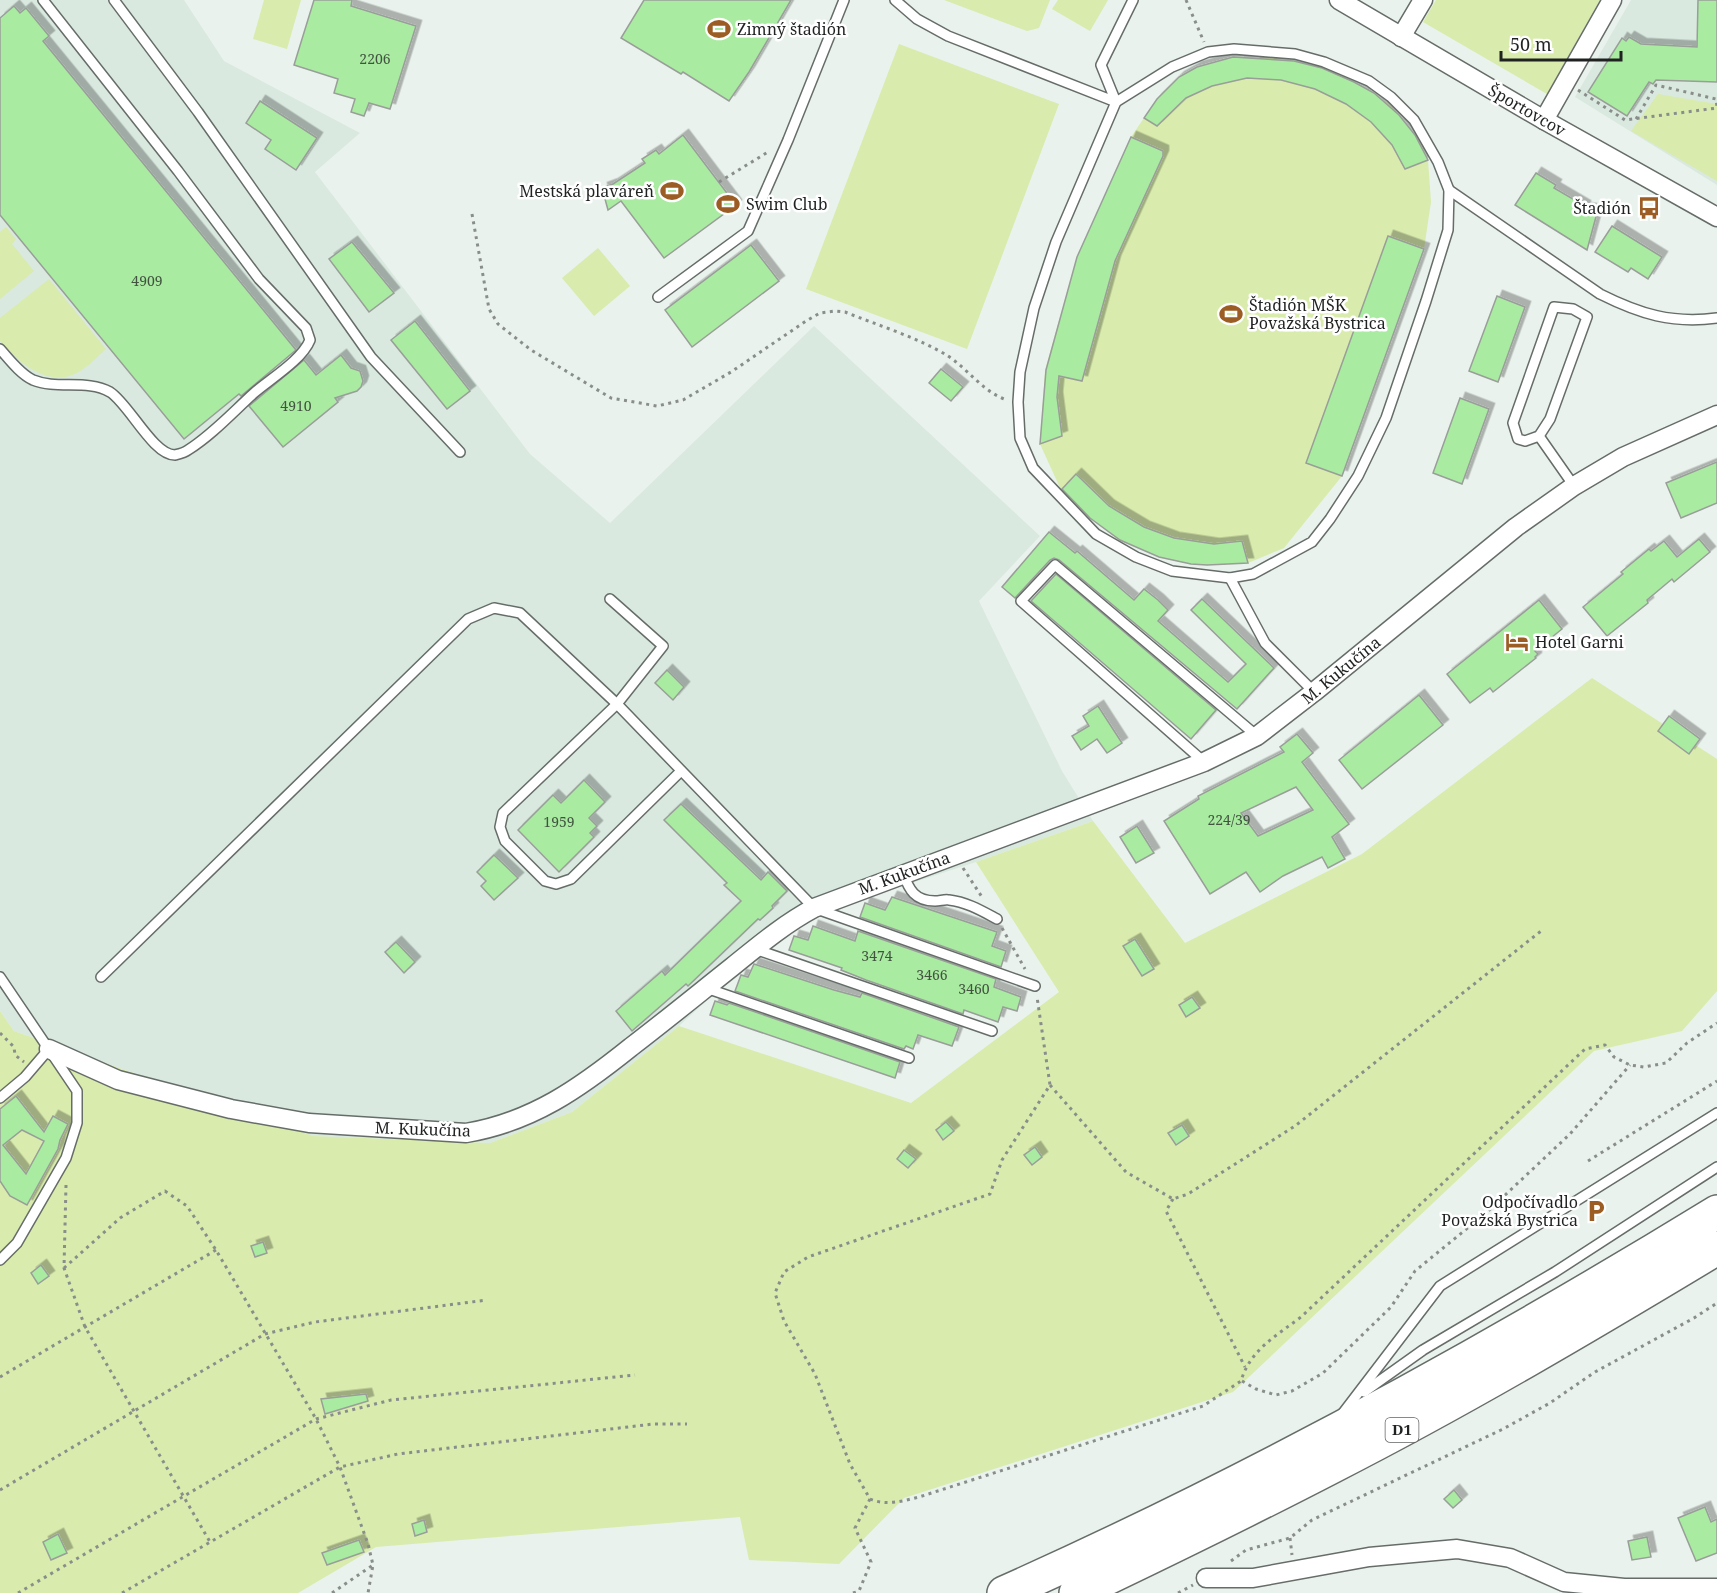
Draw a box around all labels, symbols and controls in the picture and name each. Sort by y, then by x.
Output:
sports icon: Zimný štadión [706,16,732,42]
place label: Zimný štadión [737,18,846,40]
scale bar [1501,24,1621,62]
text: 50 m [1510,32,1552,56]
house number: 2206 [359,49,391,68]
street label: Športovcov [1484,79,1570,141]
sports icon: Mestská plaváreň [659,178,685,204]
place label: Mestská plaváreň [519,180,654,202]
sports icon: Swim Club [715,191,741,217]
place label: Swim Club [746,193,828,215]
bus stop icon: Štadión [1636,195,1662,221]
place label: Štadión [1573,197,1631,219]
house number: 4909 [131,271,163,290]
place label: Štadión MŠK Považská Bystrica [1249,294,1386,334]
sports icon: Štadión MŠK Považská Bystrica [1218,301,1244,327]
house number: 4910 [280,396,312,415]
hotel icon: Hotel Garni [1504,629,1530,655]
street label: M. Kukučína [1297,631,1385,709]
place label: Hotel Garni [1535,631,1624,653]
house number: 224/39 [1207,810,1251,829]
house number: 1959 [543,812,575,831]
street label: M. Kukučína [855,846,953,900]
house number: 3474 [861,946,893,965]
house number: 3466 [916,965,948,984]
house number: 3460 [958,979,990,998]
street label: M. Kukučína [375,1116,471,1142]
place label: Odpočívadlo Považská Bystrica [1441,1191,1578,1231]
parking icon: Odpočívadlo Považská Bystrica [1583,1198,1609,1224]
road number: D1 [1386,1418,1418,1442]

